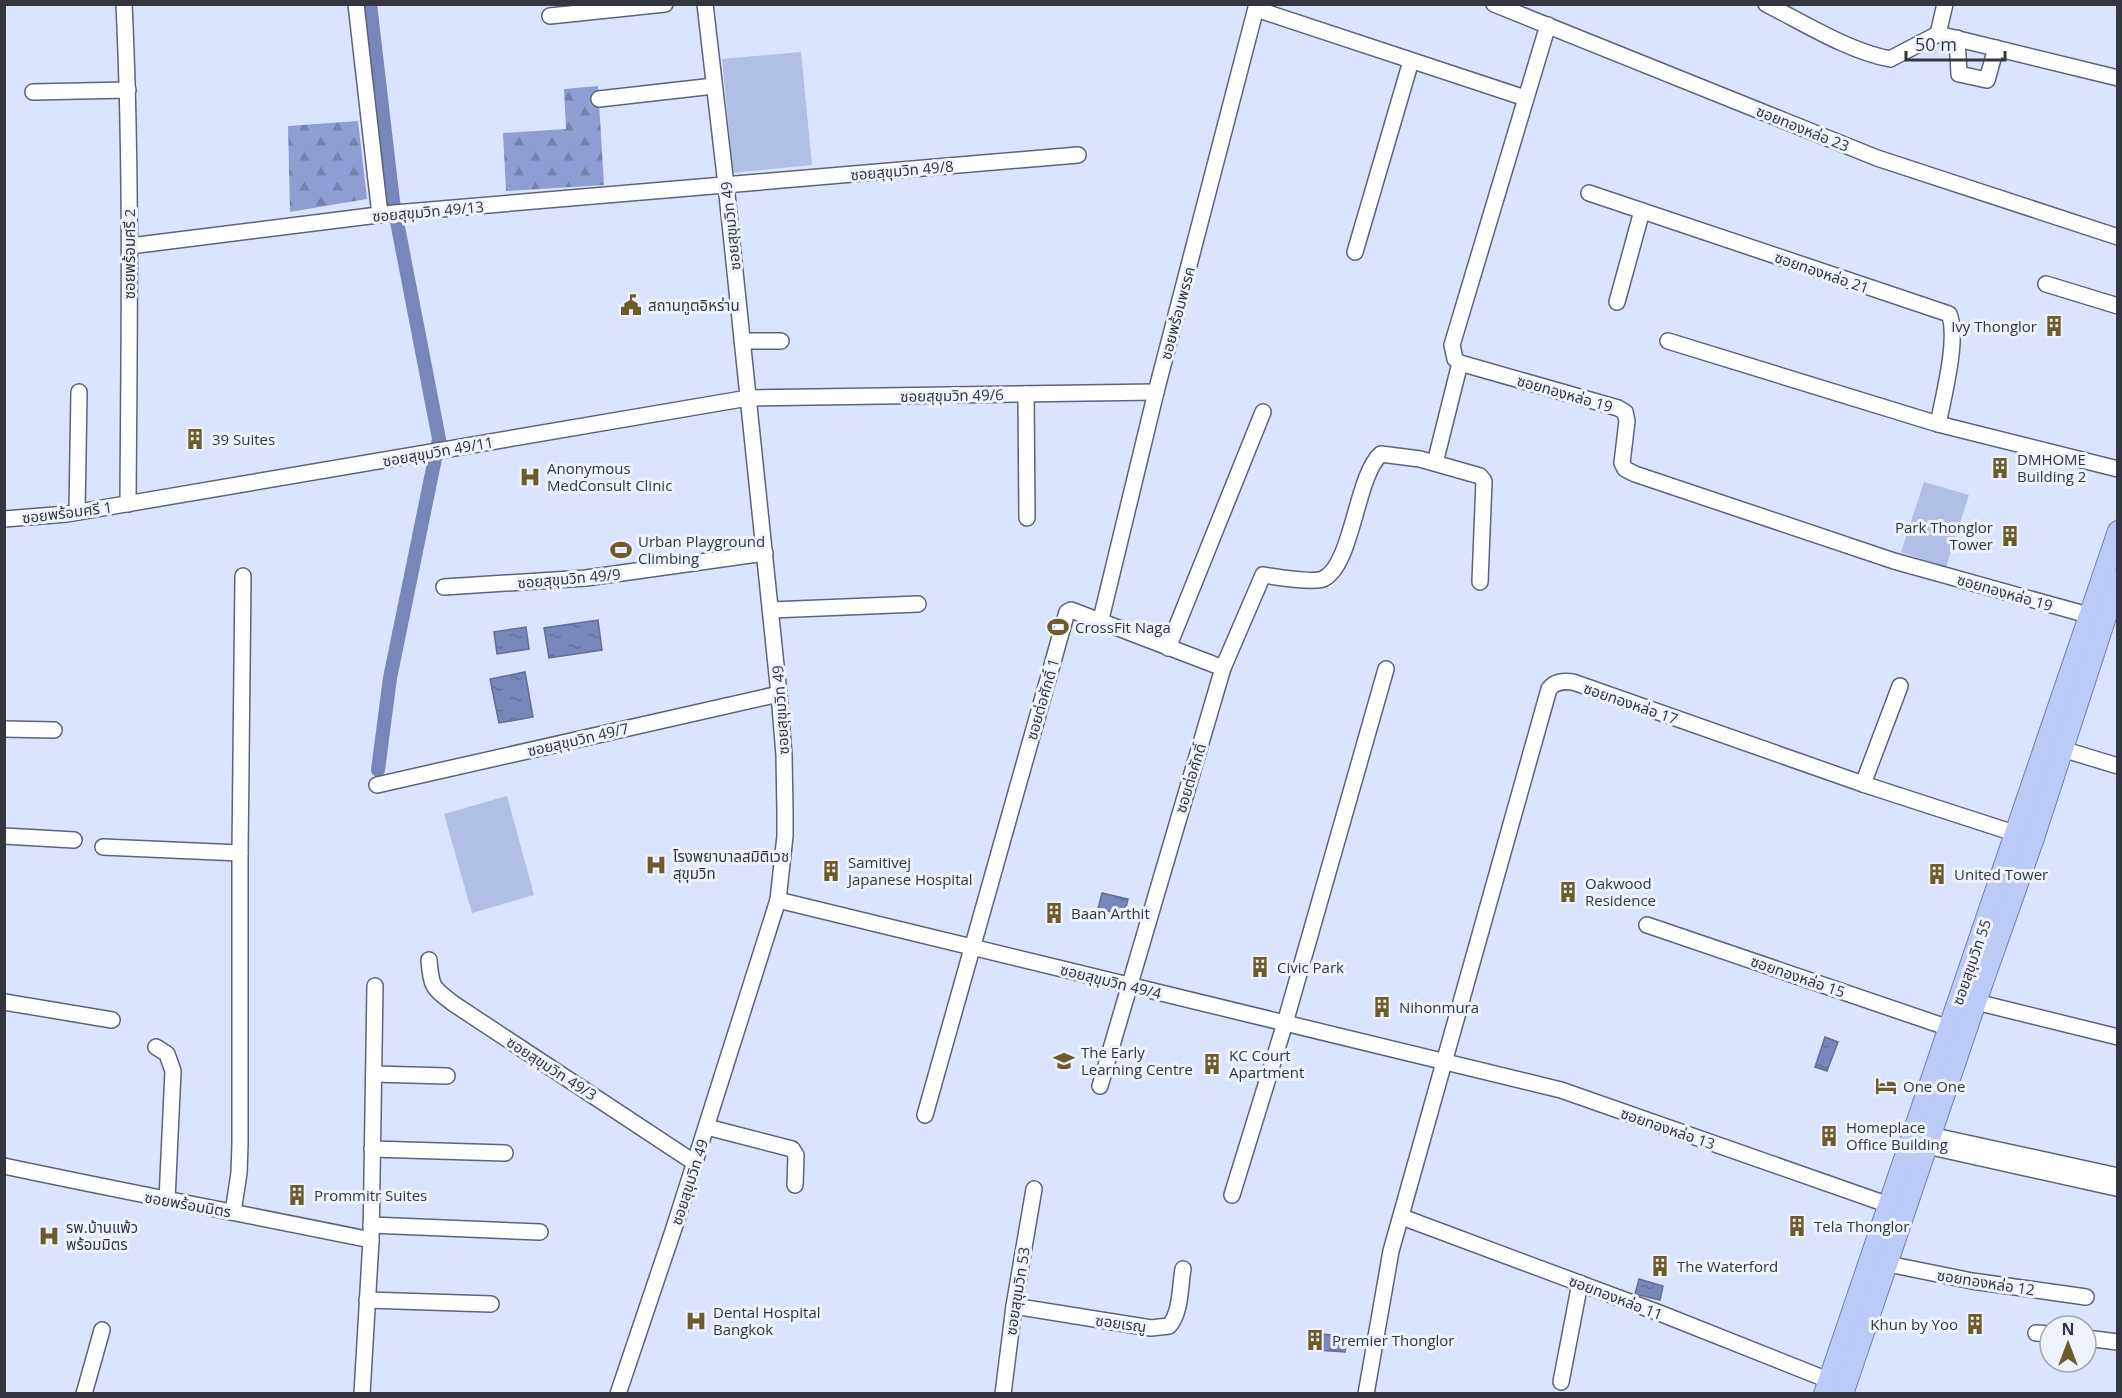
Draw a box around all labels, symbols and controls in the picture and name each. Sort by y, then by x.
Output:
scale bar [1906,24,2005,62]
text: 50 m [1915,32,1957,56]
street label: ซอยทองหล่อ 23 [1753,100,1853,156]
street label: ซอยสุขุมวิท 49/8 [850,156,954,184]
street label: ซอยสุขุมวิท 49 [715,180,745,272]
street label: ซอยสุขุมวิท 49/13 [371,196,485,226]
street label: ซอยพร้อมศรี 2 [119,209,139,299]
street label: ซอยทองหล่อ 21 [1772,246,1872,298]
street label: ซอยพร้อมพรรค [1155,264,1199,362]
public building icon: สถานทูตอิหร่าน [619,293,643,317]
place label: สถานทูตอิหร่าน [648,295,740,315]
building icon: Ivy Thonglor [2042,314,2066,338]
place label: Ivy Thonglor [1951,316,2037,336]
street label: ซอยทองหล่อ 19 [1515,370,1615,416]
street label: ซอยสุขุมวิท 49/6 [900,384,1004,406]
building icon: 39 Suites [183,427,207,451]
place label: 39 Suites [212,429,275,449]
street label: ซอยสุขุมวิท 49/11 [381,431,495,471]
place label: DMHOME Building 2 [2017,449,2086,486]
building icon: DMHOME Building 2 [1988,456,2012,480]
place label: Anonymous MedConsult Clinic [547,458,672,495]
hospital icon: Anonymous MedConsult Clinic [518,465,542,489]
street label: ซอยพร้อมศรี 1 [21,497,113,527]
place label: Park Thonglor Tower [1895,517,1993,554]
building icon: Park Thonglor Tower [1998,524,2022,548]
place label: Urban Playground Climbing [638,531,765,568]
sports icon: Urban Playground Climbing [609,538,633,562]
street label: ซอยสุขุมวิท 49/9 [517,564,621,592]
street label: ซอยทองหล่อ 19 [1955,569,2055,615]
sports icon: CrossFit Naga [1046,615,1070,639]
place label: CrossFit Naga [1075,617,1171,637]
street label: ซอยต่อศักดิ์ 1 [1021,656,1063,742]
street label: ซอยสุขุมวิท 49 [767,665,793,755]
street label: ซอยทองหล่อ 17 [1581,677,1681,729]
street label: ซอยสุขุมวิท 49/7 [525,718,631,760]
street label: ซอยต่อศักดิ์ [1170,741,1210,815]
place label: โรงพยาบาลสมิติเวช สุขุมวิท [673,846,789,883]
place label: Samitivej Japanese Hospital [846,852,973,889]
hospital icon: โรงพยาบาลสมิติเวช สุขุมวิท [644,853,668,877]
building icon: Samitivej Japanese Hospital [819,859,843,883]
building icon: United Tower [1925,862,1949,886]
place label: United Tower [1954,864,2048,884]
place label: Oakwood Residence [1585,873,1656,910]
building icon: Oakwood Residence [1556,880,1580,904]
building icon: Baan Arthit [1042,901,1066,925]
place label: Baan Arthit [1071,903,1150,923]
street label: ซอยสุขุมวิท 55 [1947,916,1995,1008]
street label: ซอยทองหล่อ 15 [1748,950,1848,1002]
building icon: Civic Park [1248,955,1272,979]
place label: Civic Park [1277,957,1344,977]
street label: ซอยสุขุมวิท 49/4 [1058,959,1164,1003]
building icon: Nihonmura [1370,995,1394,1019]
place label: Nihonmura [1399,997,1479,1017]
street label: ซอยสุขุมวิท 49/3 [503,1031,601,1105]
place label: The Early Learning Centre [1081,1042,1193,1079]
place label: KC Court Apartment [1229,1045,1304,1082]
school or university icon: The Early Learning Centre [1052,1049,1076,1073]
building icon: KC Court Apartment [1200,1052,1224,1076]
hotel icon: One One [1874,1074,1898,1098]
place label: One One [1903,1076,1965,1096]
street label: ซอยทองหล่อ 13 [1618,1102,1718,1154]
place label: Homeplace Office Building [1846,1117,1948,1154]
building icon: Homeplace Office Building [1817,1124,1841,1148]
street label: ซอยสุขุมวิท 49 [666,1136,712,1228]
building icon: Prommitr Suites [285,1183,309,1207]
place label: Prommitr Suites [314,1185,427,1205]
street label: ซอยพร้อมมิตร [143,1187,233,1221]
building icon: Tela Thonglor [1785,1214,1809,1238]
place label: Tela Thonglor [1814,1216,1909,1236]
place label: รพ.บ้านแพ้ว พร้อมมิตร [66,1217,138,1254]
hospital icon: รพ.บ้านแพ้ว พร้อมมิตร [37,1224,61,1248]
street label: ซอยสุขุมวิท 53 [1000,1245,1034,1337]
building icon: The Waterford [1648,1254,1672,1278]
place label: The Waterford [1677,1256,1778,1276]
street label: ซอยทองหล่อ 12 [1936,1264,2036,1300]
street label: ซอยทองหล่อ 11 [1566,1270,1666,1324]
place label: Dental Hospital Bangkok [713,1302,821,1339]
hospital icon: Dental Hospital Bangkok [684,1309,708,1333]
street label: ซอยเรณู [1094,1310,1148,1336]
building icon: Khun by Yoo [1963,1312,1987,1336]
place label: Khun by Yoo [1870,1314,1958,1334]
north arrow [2038,1314,2098,1374]
text: N [2061,1318,2075,1340]
building icon: Premier Thonglor [1303,1328,1327,1352]
place label: Premier Thonglor [1332,1330,1454,1350]

